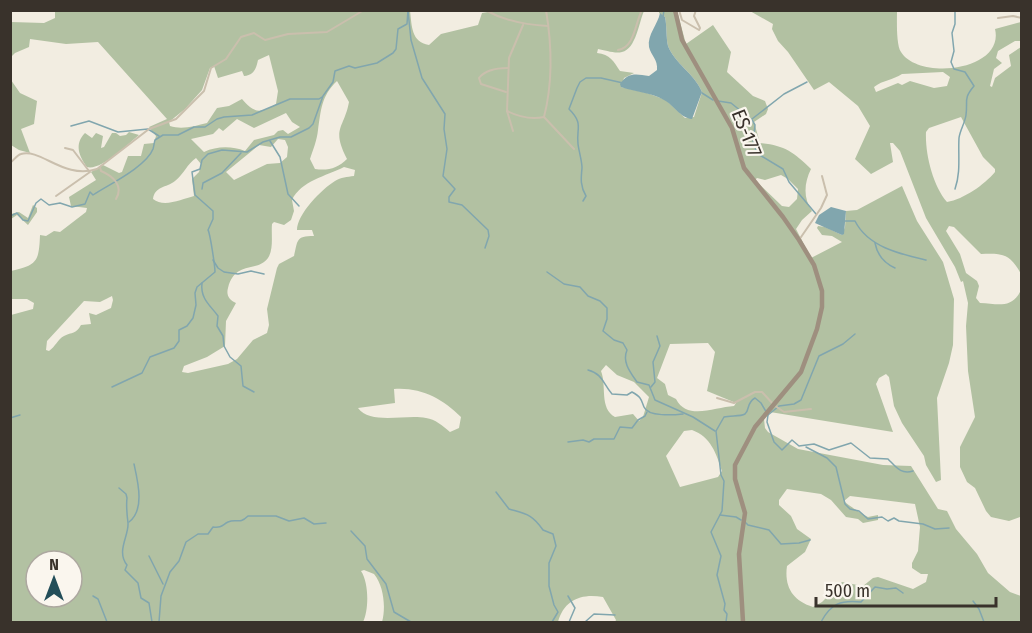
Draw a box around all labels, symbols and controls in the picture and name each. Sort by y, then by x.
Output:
street label: ES-177 [727,106,767,160]
north arrow [24,549,84,609]
text: N [49,555,59,574]
scale bar [816,570,996,608]
text: 500 m [825,580,870,602]

